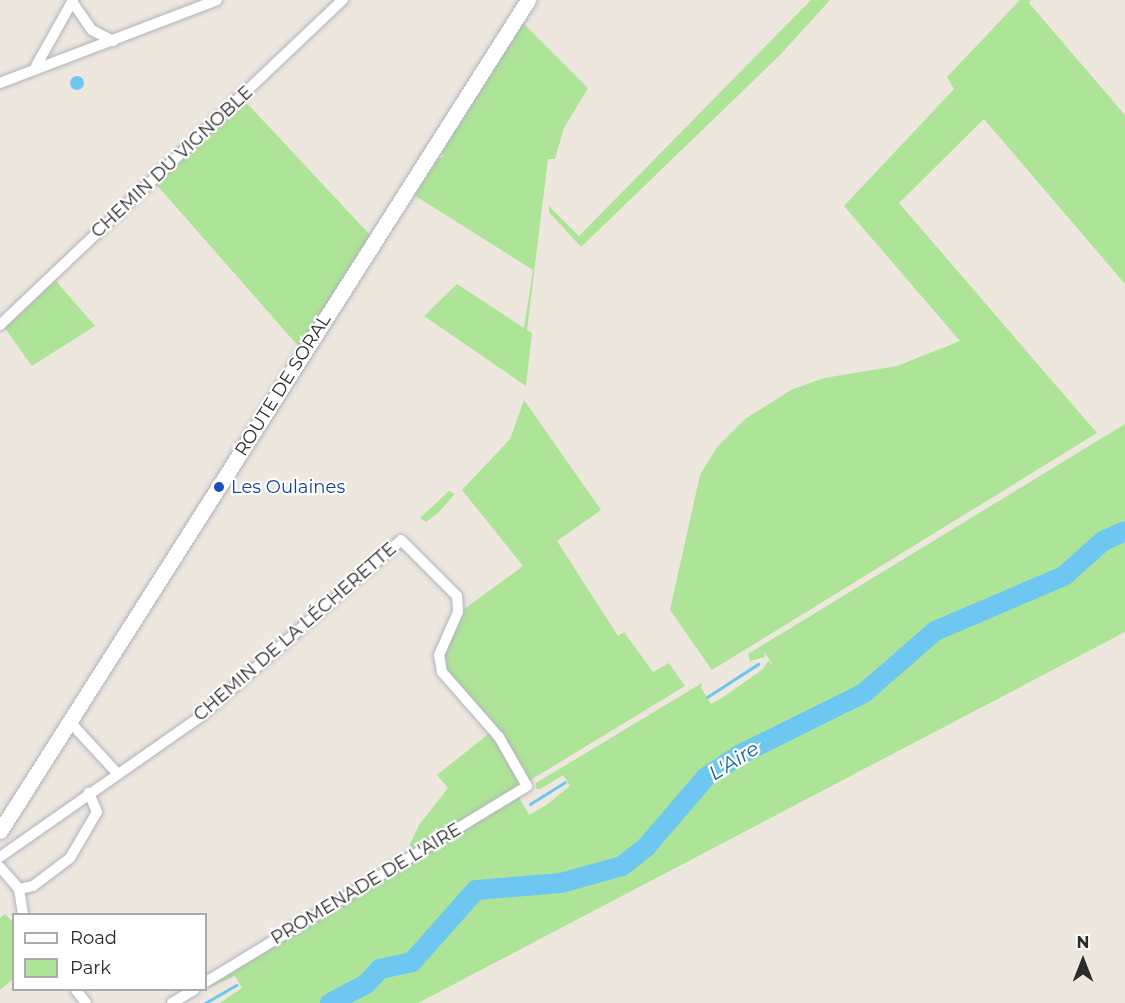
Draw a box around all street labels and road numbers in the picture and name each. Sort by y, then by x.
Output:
street label: CHEMIN DU VIGNOBLE [87,82,257,242]
street label: ROUTE DE SORAL [231,310,335,460]
street label: CHEMIN DE LA LÉCHERETTE [189,538,401,726]
street label: PROMENADE DE L'AIRE [267,819,465,949]

